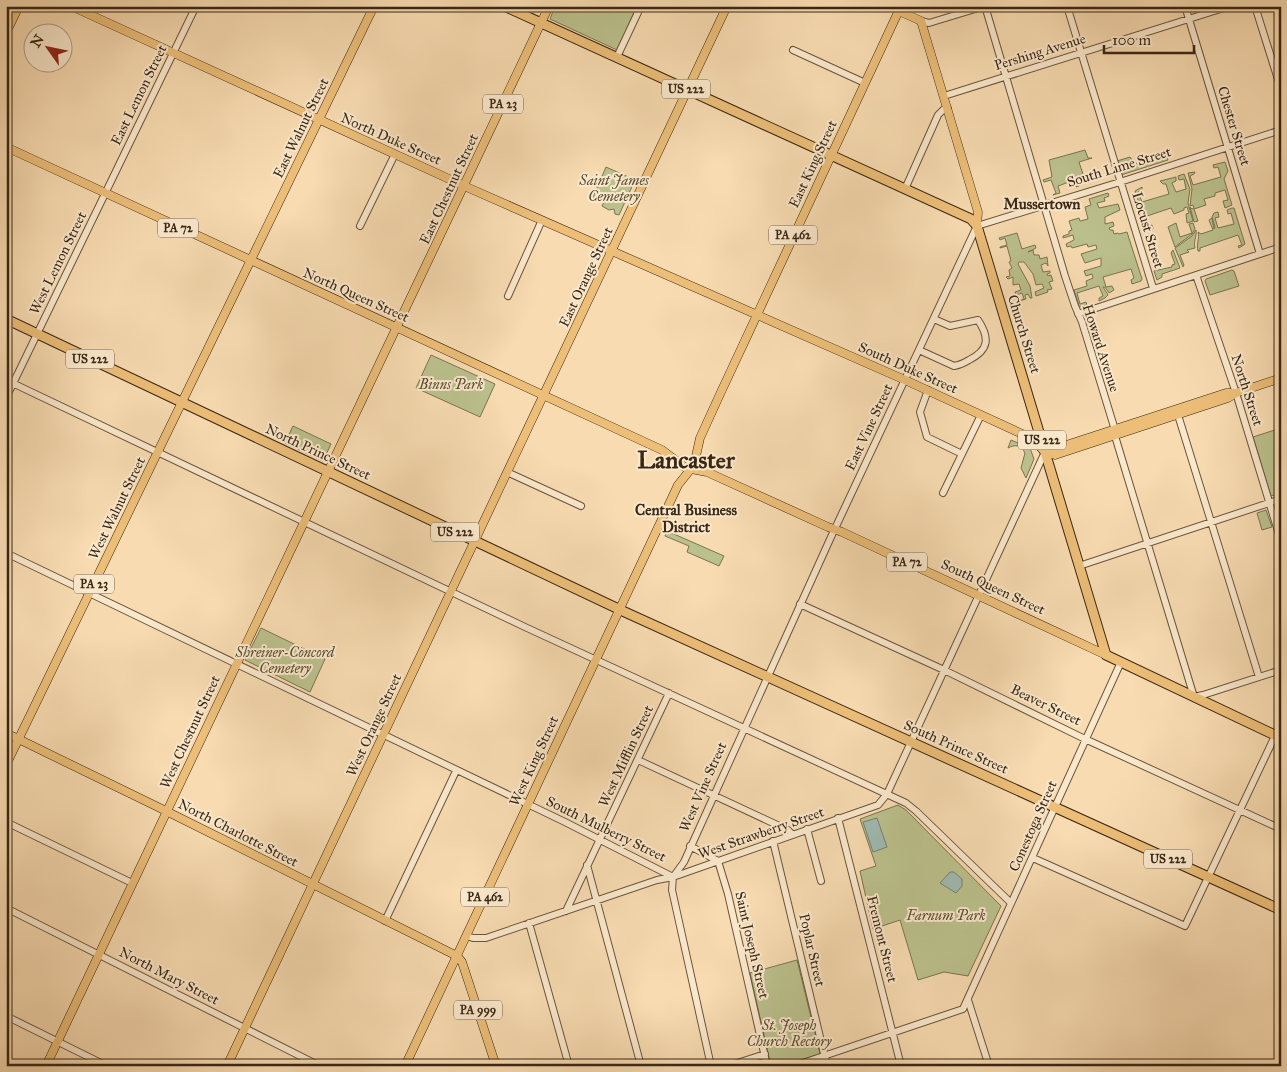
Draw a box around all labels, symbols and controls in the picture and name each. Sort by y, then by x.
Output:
north arrow [22,22,72,72]
scale bar [1104,22,1194,54]
street label: Pershing Avenue [992,30,1088,74]
text: N [27,31,48,51]
text: 100 m [1112,31,1152,49]
street label: East Lemon Street [107,42,171,148]
street label: East Walnut Street [269,75,333,181]
road number: US 222 [662,80,710,98]
street label: Chester Street [1214,84,1254,168]
road number: PA 23 [483,95,523,114]
street label: North Duke Street [338,109,444,169]
street label: East King Street [785,117,841,211]
street label: East Chestnut Street [416,131,482,247]
street label: South Lime Street [1065,143,1173,191]
park label: Saint James Cemetery [578,172,650,205]
street label: Locust Street [1128,190,1168,270]
district label: Mussertown [1004,195,1081,213]
street label: West Lemon Street [26,209,90,317]
road number: PA 72 [158,218,198,238]
street label: East Orange Street [555,224,617,330]
road number: PA 462 [769,226,817,244]
street label: North Queen Street [300,264,412,326]
street label: Church Street [1004,293,1044,375]
street label: Howard Avenue [1079,302,1123,394]
street label: South Duke Street [856,338,960,398]
road number: US 222 [66,349,114,368]
street label: North Street [1227,352,1267,428]
park label: Binns Park [418,376,484,393]
street label: East Vine Street [841,381,897,473]
street label: North Prince Street [263,420,373,484]
road number: US 222 [1018,430,1066,450]
district label: Lancaster [637,445,736,475]
street label: West Walnut Street [85,454,149,562]
district label: Central Business District [635,501,737,536]
road number: US 222 [431,522,479,542]
road number: PA 72 [887,552,927,572]
street label: South Queen Street [938,555,1048,619]
road number: PA 23 [74,574,114,594]
park label: Shreiner-Concord Cemetery [235,644,336,677]
street label: West Orange Street [343,671,405,779]
street label: West Chestnut Street [156,673,224,791]
street label: Beaver Street [1008,681,1084,729]
street label: West Mifflin Street [595,702,657,810]
street label: West King Street [506,713,562,809]
street label: South Prince Street [901,716,1011,778]
street label: West Vine Street [676,739,730,835]
street label: Conestoga Street [1005,778,1061,874]
street label: South Mulberry Street [543,793,669,865]
street label: North Charlotte Street [175,795,301,871]
street label: West Strawberry Street [696,803,826,863]
road number: US 222 [1144,850,1192,869]
road number: PA 462 [461,888,509,906]
street label: Saint Joseph Street [730,890,773,1000]
street label: Fremont Street [863,894,901,984]
park label: Farnum Park [905,907,986,924]
street label: Poplar Street [795,912,829,988]
street label: North Mary Street [116,944,222,1008]
road number: PA 999 [454,1000,502,1020]
park label: St. Joseph Church Rectory [747,1017,832,1050]

